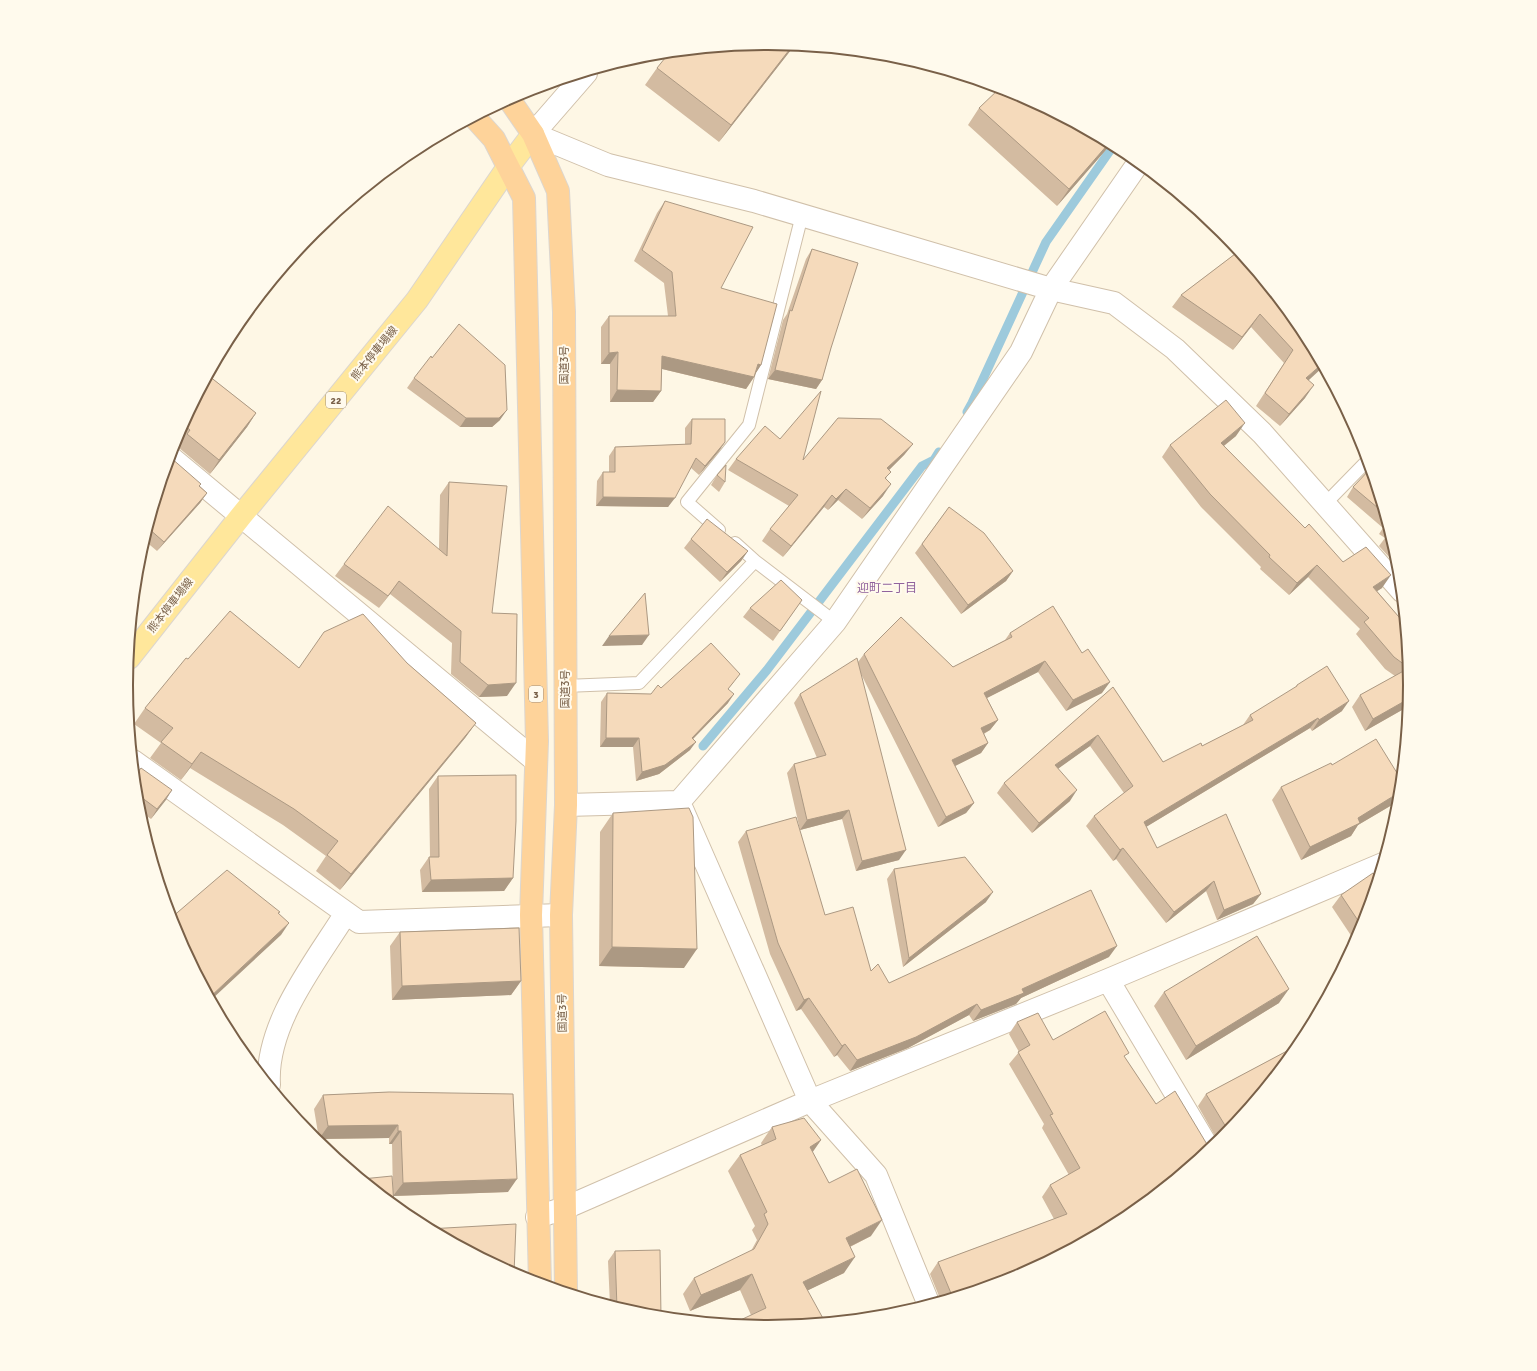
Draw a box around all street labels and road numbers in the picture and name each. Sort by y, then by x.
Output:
street label: 熊本停車場線 [349,324,400,383]
street label: 国道3号 [558,346,571,384]
road number: 22 [326,392,346,408]
street label: 熊本停車場線 [145,575,196,635]
street label: 国道3号 [559,670,572,708]
road number: 3 [529,686,543,702]
street label: 国道3号 [556,993,569,1033]

